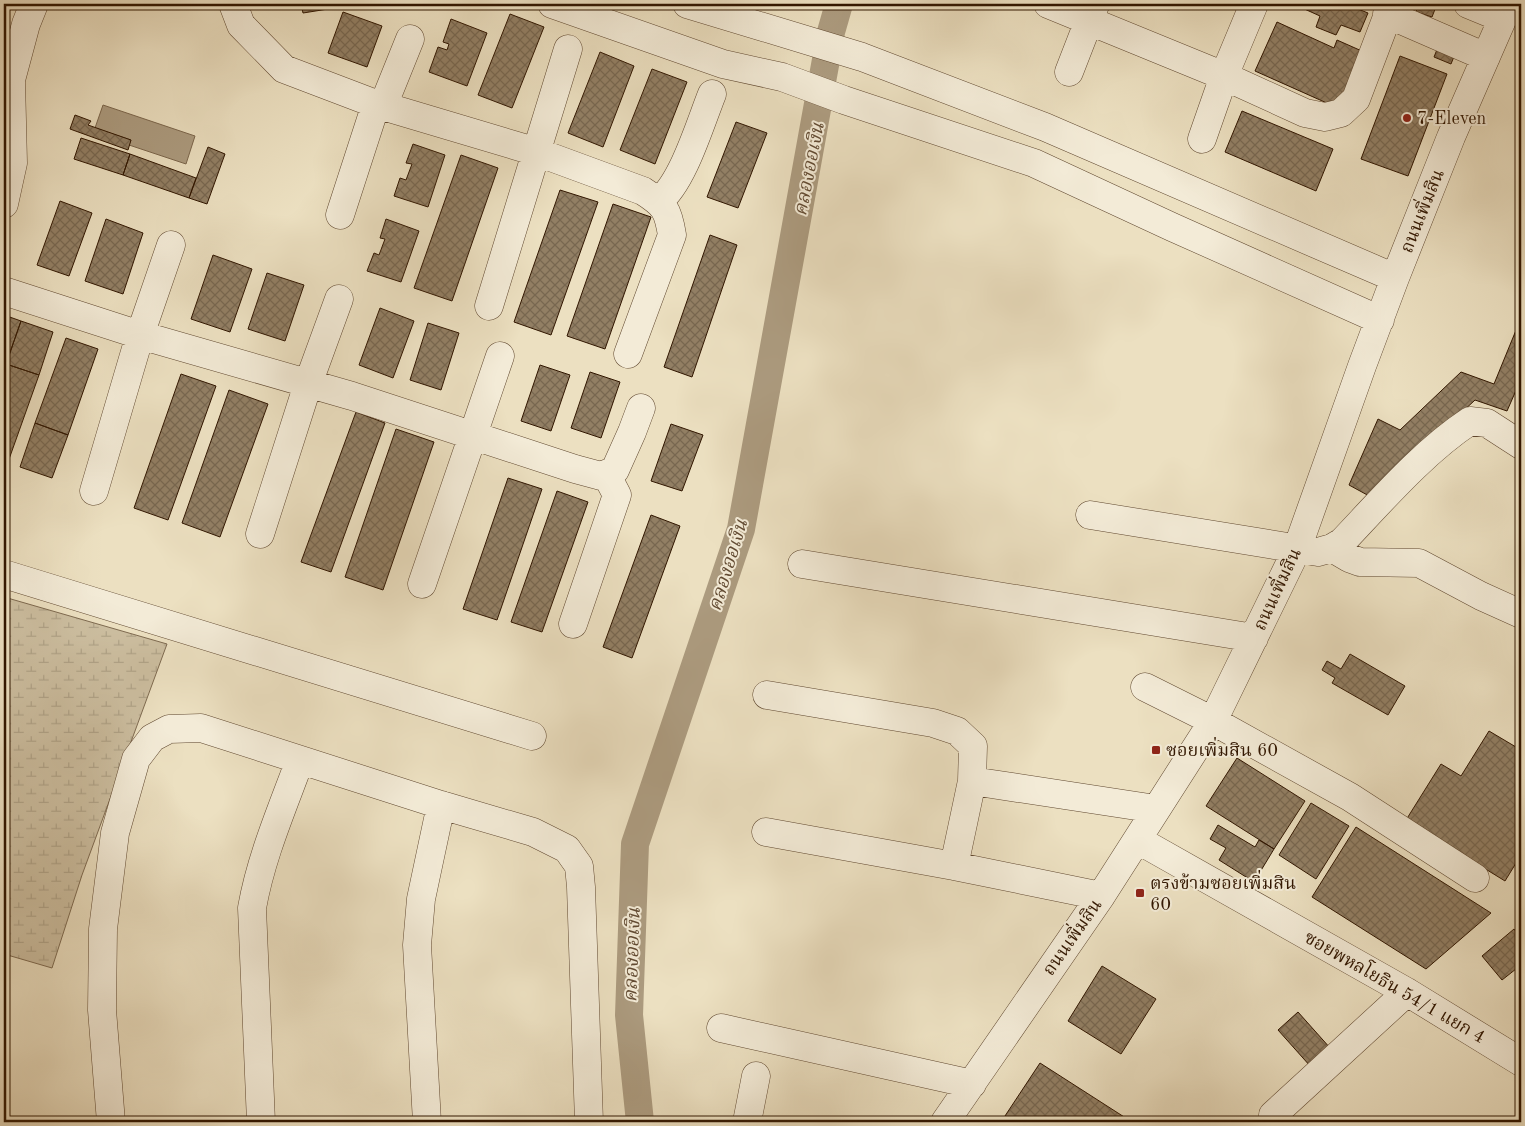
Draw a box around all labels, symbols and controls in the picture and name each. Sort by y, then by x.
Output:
place label: 7-Eleven [1417,110,1487,128]
marker: 7-Eleven [1401,112,1413,124]
water label: คลองออเงิน [790,120,829,218]
street label: ถนนเพิ่มสิน [1393,165,1448,256]
water label: คลองออเงิน [705,517,752,614]
street label: ถนนเพิ่มสิน [1246,543,1305,633]
place label: ซอยเพิ่มสิน 60 [1166,736,1278,760]
marker: ซอยเพิ่มสิน 60 [1150,744,1162,756]
place label: ตรงข้ามซอยเพิ่มสิน 60 [1150,869,1296,914]
marker: ตรงข้ามซอยเพิ่มสิน 60 [1134,887,1146,899]
street label: ถนนเพิ่มสิน [1035,893,1106,979]
water label: คลองออเงิน [620,907,645,1003]
street label: ซอยพหลโยธิน 54/1 แยก 4 [1301,924,1490,1047]

